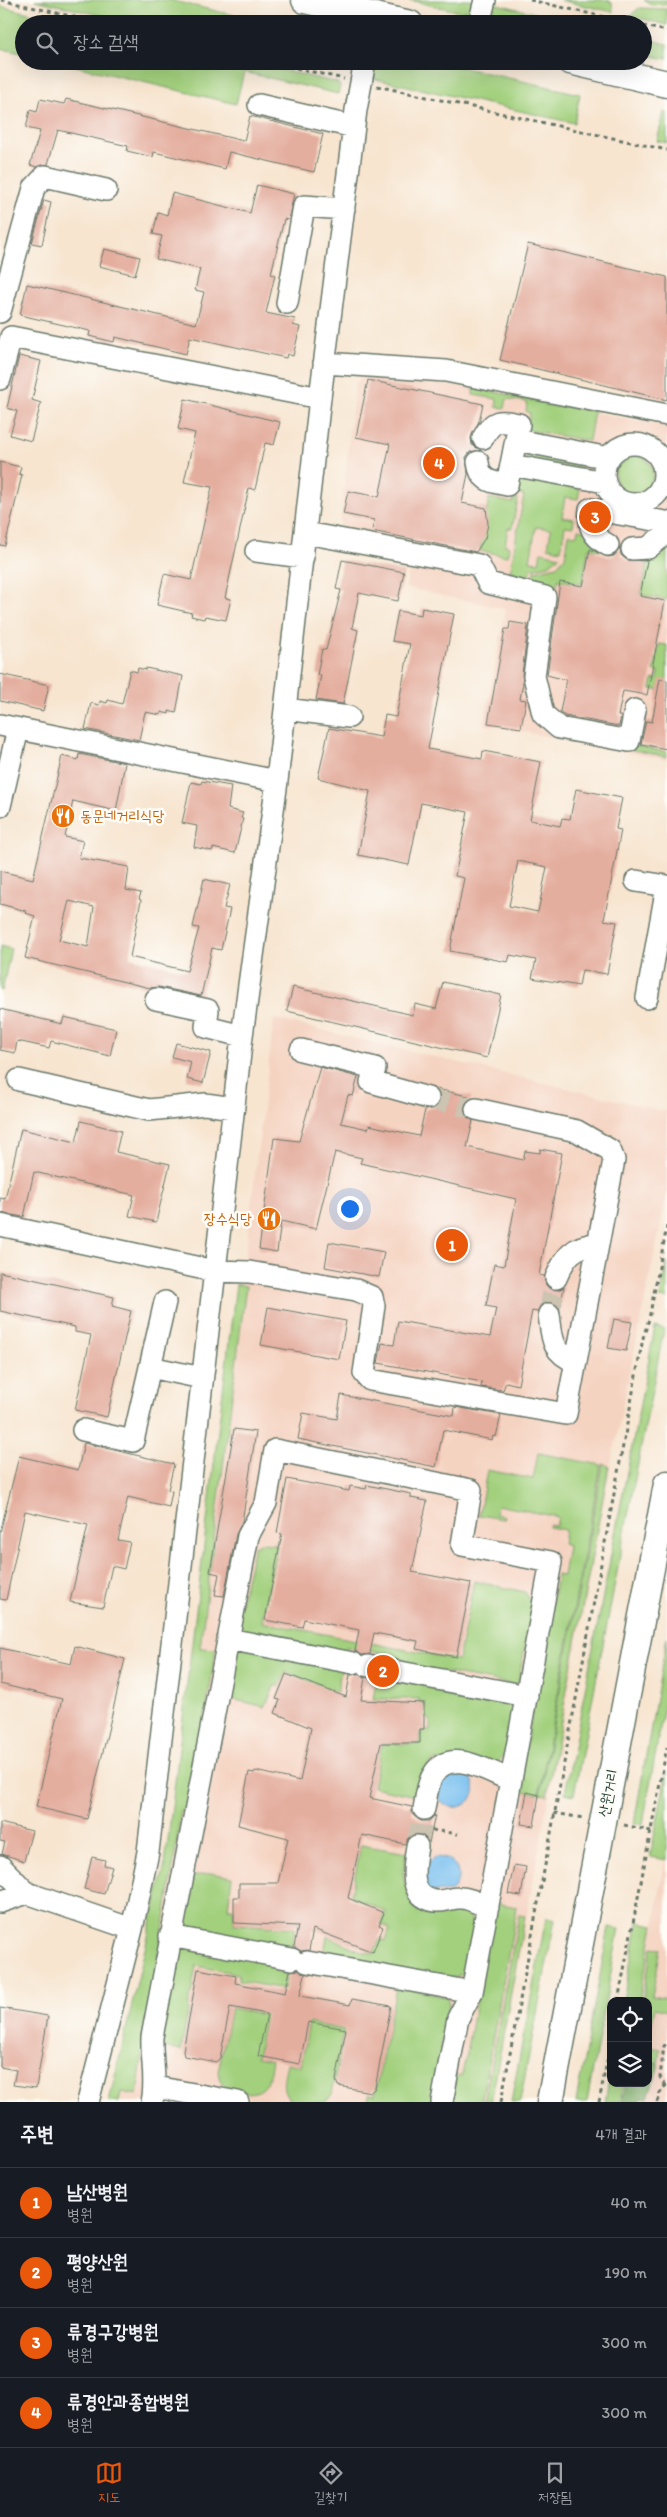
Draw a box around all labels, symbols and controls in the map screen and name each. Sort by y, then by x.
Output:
search box [15,15,652,70]
icon: search [33,29,61,57]
text: 장소 검색 [73,30,138,53]
pin: 4 [423,444,455,482]
pin: 3 [579,498,611,536]
restaurant icon: 동문네거리식당 [50,803,76,829]
place label: 동문네거리식당 [80,807,165,825]
your location [337,1196,363,1222]
restaurant icon: 장수식당 [256,1206,282,1232]
place label: 장수식당 [204,1210,252,1228]
pin: 1 [436,1226,468,1264]
pin: 2 [367,1652,399,1690]
street label: 산원거리 [595,1768,621,1818]
map controls [607,1997,652,2087]
button: locate [607,1997,652,2042]
button: layers [607,2042,652,2087]
text: 주변 [20,2121,54,2146]
text: 4개 결과 [595,2125,647,2144]
text: 남산병원 [67,2180,128,2203]
text: 1 [32,2193,40,2212]
text: 40 m [610,2193,647,2212]
text: 병원 [67,2205,93,2224]
text: 평양산원 [67,2250,128,2273]
text: 2 [32,2263,40,2282]
text: 190 m [604,2263,647,2282]
text: 병원 [67,2275,93,2294]
text: 류경구강병원 [67,2320,159,2343]
text: 3 [32,2333,40,2352]
text: 300 m [602,2333,647,2352]
text: 병원 [67,2345,93,2364]
text: 류경안과종합병원 [67,2390,189,2413]
text: 4 [31,2403,41,2422]
text: 300 m [602,2403,647,2422]
text: 병원 [67,2415,93,2434]
tab: 지도 [95,2459,123,2507]
tab: 길찾기 [314,2459,348,2507]
tab: 저장됨 [538,2459,572,2507]

